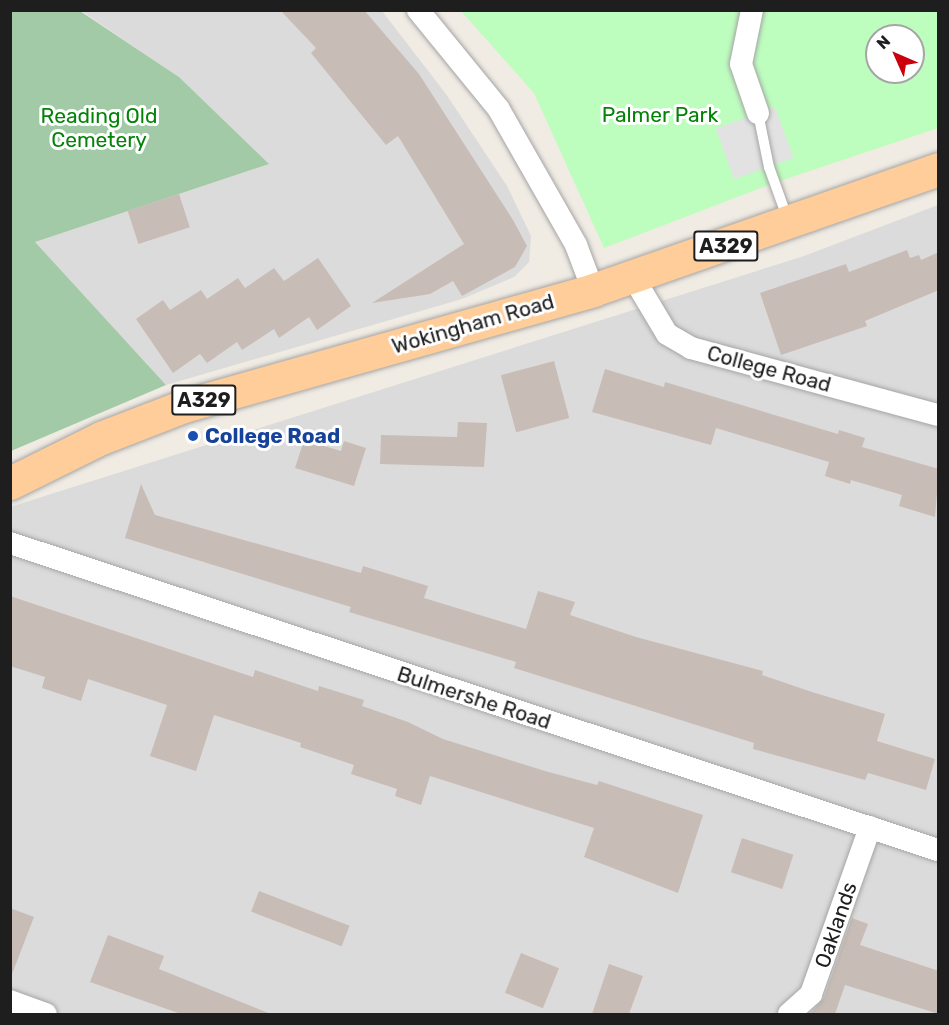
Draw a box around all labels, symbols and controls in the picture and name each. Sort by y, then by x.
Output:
north arrow [865,24,925,84]
text: N [873,32,894,53]
park label: Palmer Park [601,102,719,128]
park label: Reading Old Cemetery [41,103,157,153]
road number: A329 [693,229,759,263]
street label: Wokingham Road [389,289,557,359]
street label: College Road [704,340,834,398]
road number: A329 [171,383,237,417]
place label: College Road [205,423,340,449]
marker: College Road [186,429,200,443]
street label: Bulmershe Road [394,661,554,735]
street label: Oaklands [810,879,862,971]

